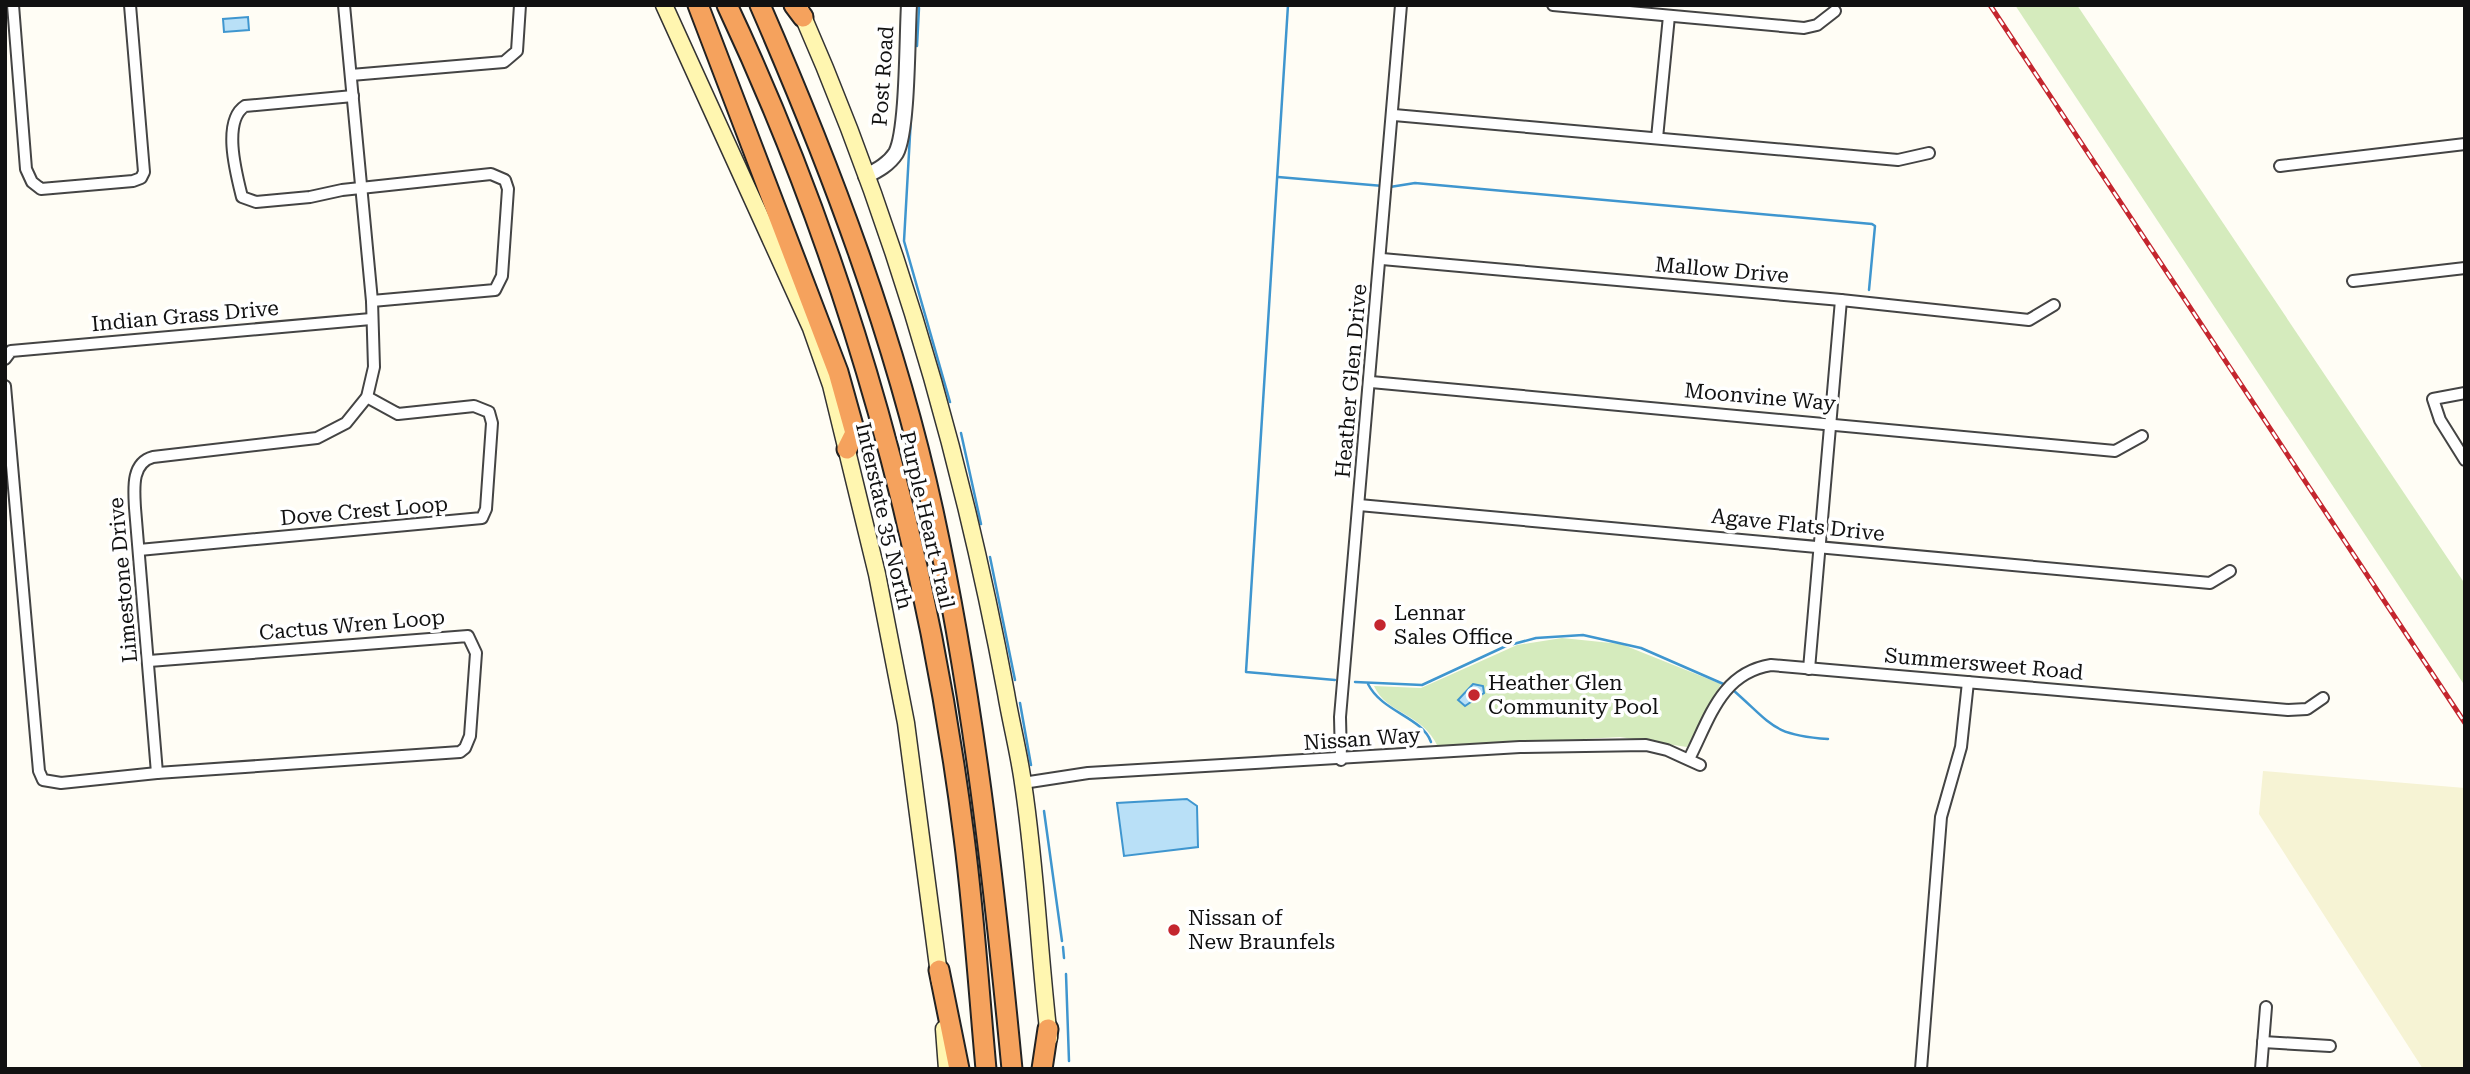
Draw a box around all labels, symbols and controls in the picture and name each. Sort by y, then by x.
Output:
street label: Post Road [868,24,899,127]
street label: Mallow Drive [1654,252,1790,288]
street label: Heather Glen Drive [1331,283,1371,479]
street label: Indian Grass Drive [90,296,280,336]
street label: Moonvine Way [1683,378,1837,416]
street label: Interstate 35 North [851,420,917,612]
street label: Purple Heart Trail [895,429,959,612]
street label: Dove Crest Loop [279,492,449,530]
street label: Limestone Drive [104,496,142,664]
street label: Agave Flats Drive [1710,504,1886,546]
place label: Lennar Sales Office [1394,601,1513,649]
street label: Cactus Wren Loop [258,605,446,645]
marker: Lennar Sales Office [1372,617,1388,633]
street label: Summersweet Road [1884,643,2085,685]
place label: Heather Glen Community Pool [1488,671,1659,719]
marker: Heather Glen Community Pool [1466,687,1482,703]
street label: Nissan Way [1303,723,1422,755]
place label: Nissan of New Braunfels [1188,906,1335,954]
marker: Nissan of New Braunfels [1166,922,1182,938]

